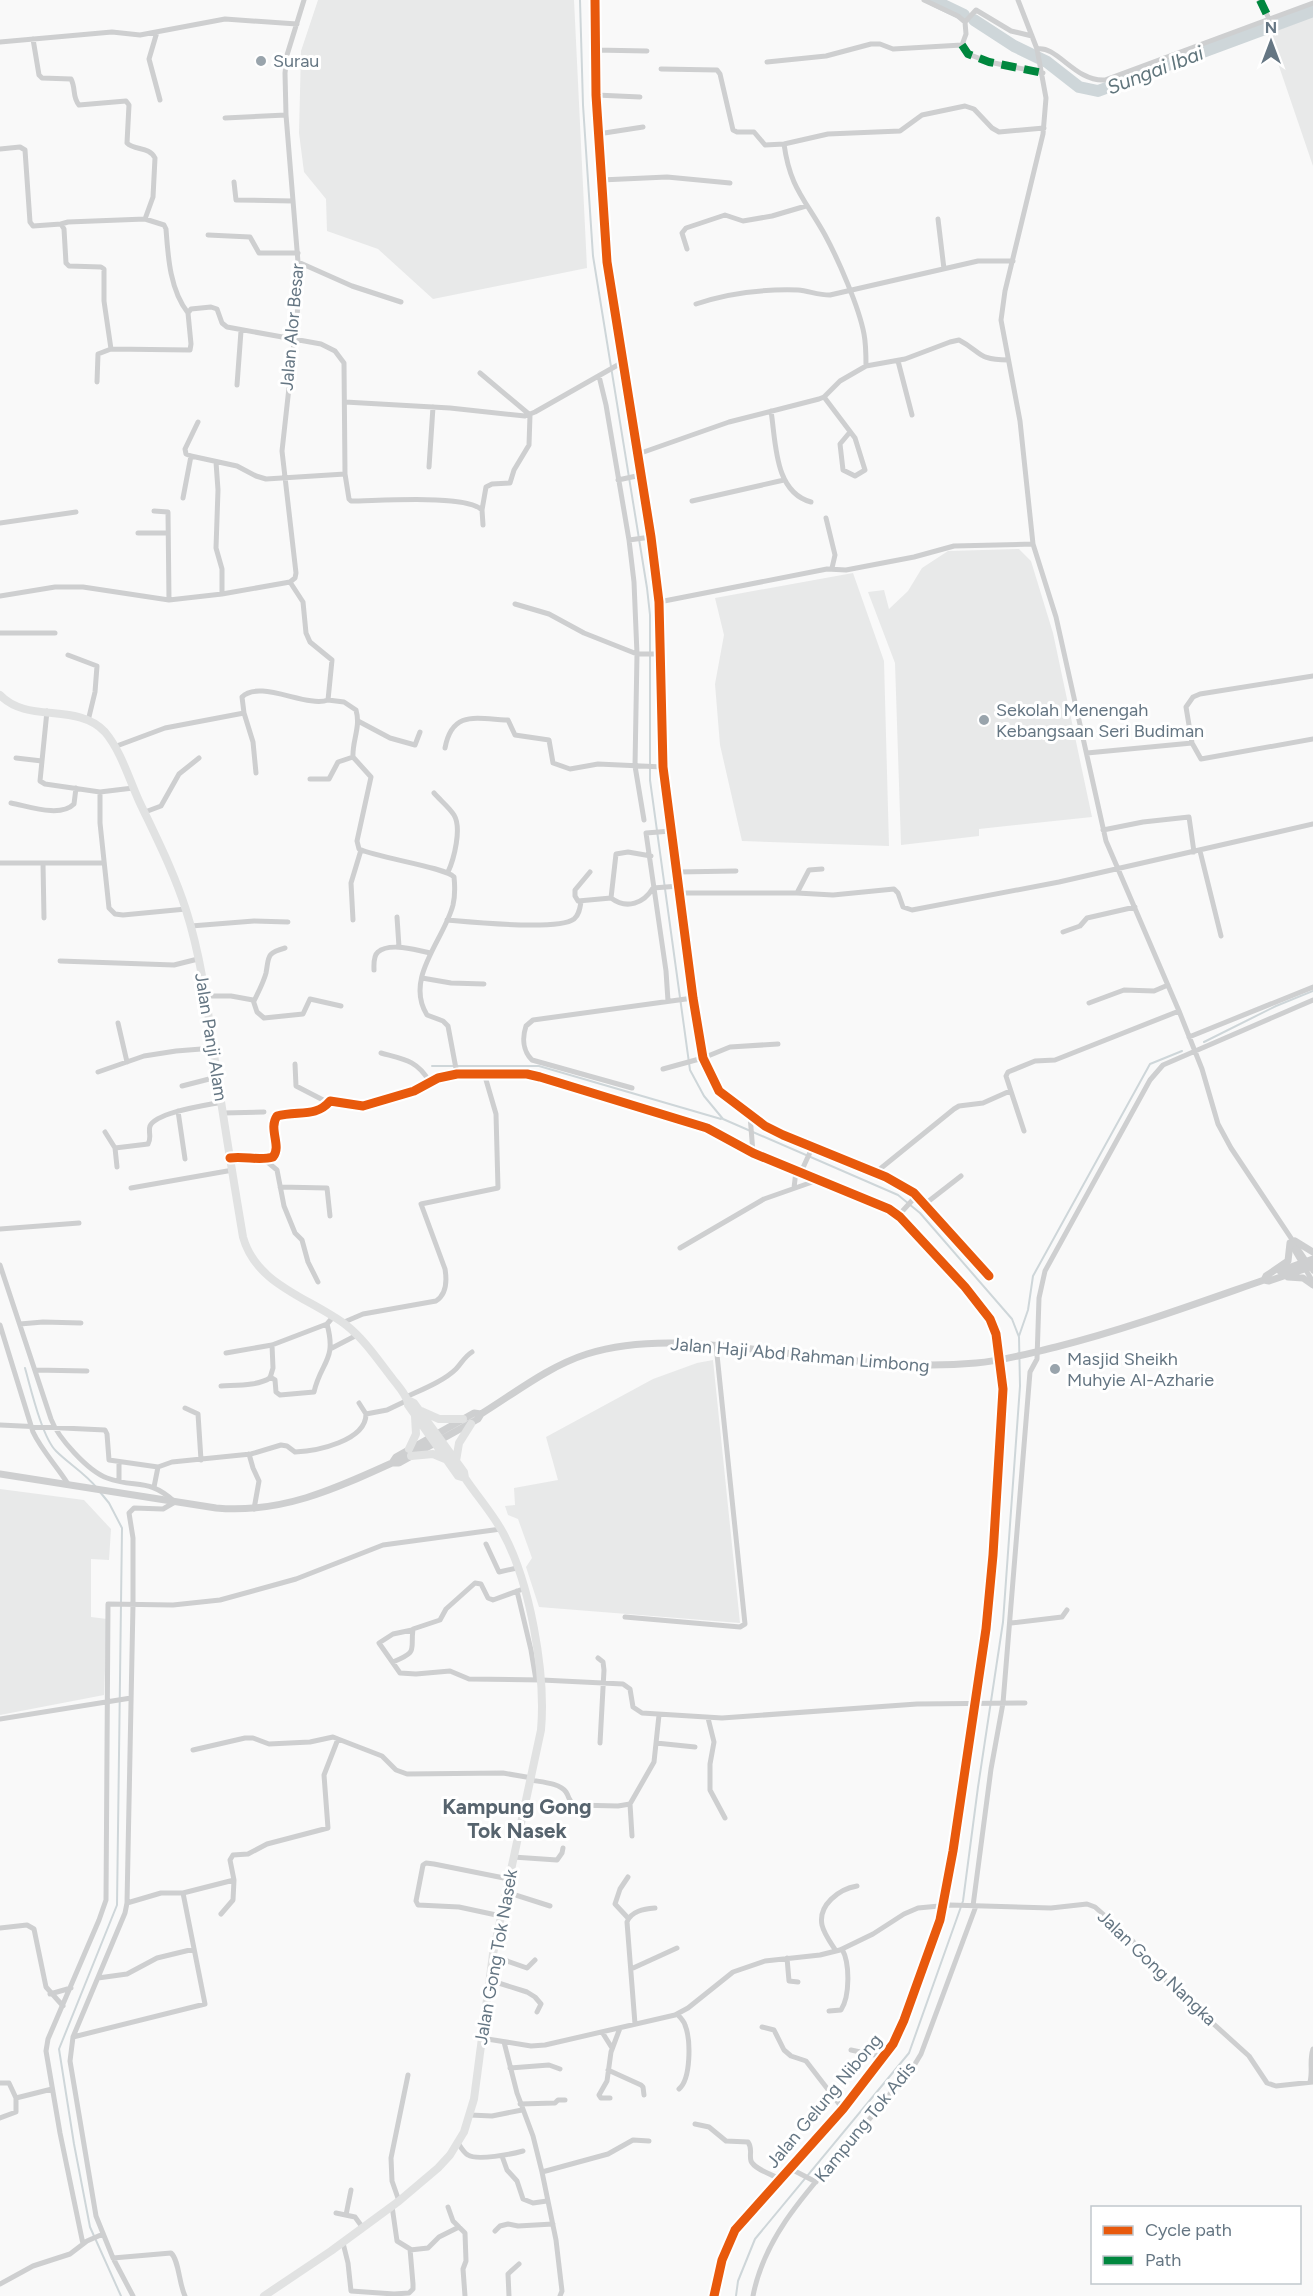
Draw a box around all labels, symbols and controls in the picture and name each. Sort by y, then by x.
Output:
north arrow [1241,12,1301,72]
text: N [1265,18,1277,37]
water label: Sungai Ibai [1103,41,1207,99]
place label: Surau [273,50,319,72]
marker: Surau [254,54,268,68]
street label: Jalan Alor Besar [275,262,309,392]
place label: Sekolah Menengah Kebangsaan Seri Budiman [996,699,1204,742]
marker: Sekolah Menengah Kebangsaan Seri Budiman [977,713,991,727]
street label: Jalan Panji Alam [190,971,232,1103]
street label: Jalan Haji Abd Rahman Limbong [670,1333,930,1377]
place label: Masjid Sheikh Muhyie Al-Azharie [1067,1348,1214,1391]
marker: Masjid Sheikh Muhyie Al-Azharie [1048,1362,1062,1376]
district label: Kampung Gong Tok Nasek [442,1794,592,1843]
street label: Jalan Gong Tok Nasek [470,1867,522,2046]
street label: Jalan Gong Nangka [1093,1906,1221,2030]
street label: Jalan Gelung Nibong [761,2029,887,2173]
street label: Kampung Tok Adis [810,2057,920,2187]
legend [1091,2206,1301,2284]
text: Cycle path [1145,2219,1232,2241]
text: Path [1145,2249,1181,2271]

